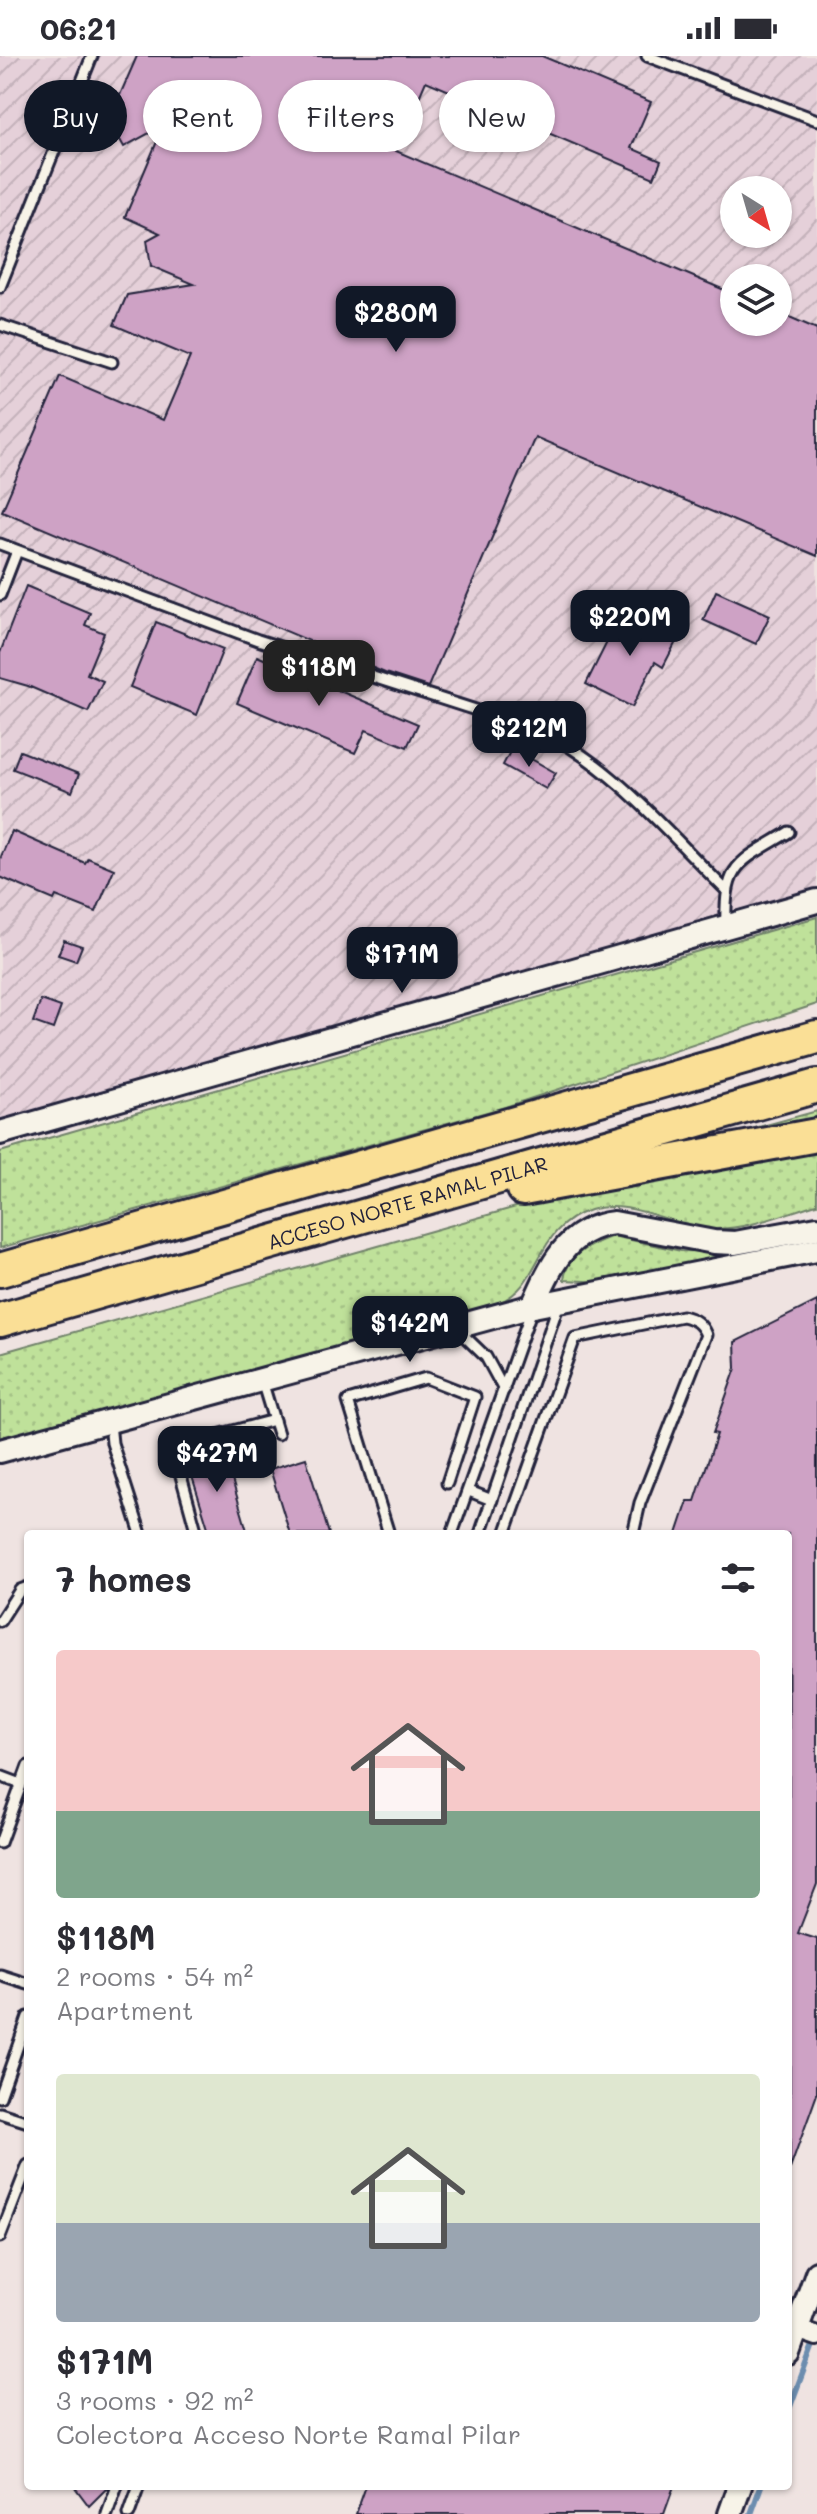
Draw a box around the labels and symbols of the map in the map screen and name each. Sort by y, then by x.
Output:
north arrow [720,176,792,248]
pin: $280M [340,286,452,354]
pin: $220M [574,590,686,658]
pin: $118M [263,640,375,708]
pin: $212M [473,701,585,769]
pin: $171M [346,927,458,995]
street label: ACCESO NORTE RAMAL PILAR [264,1150,550,1255]
pin: $142M [354,1296,466,1364]
pin: $427M [161,1426,273,1494]

